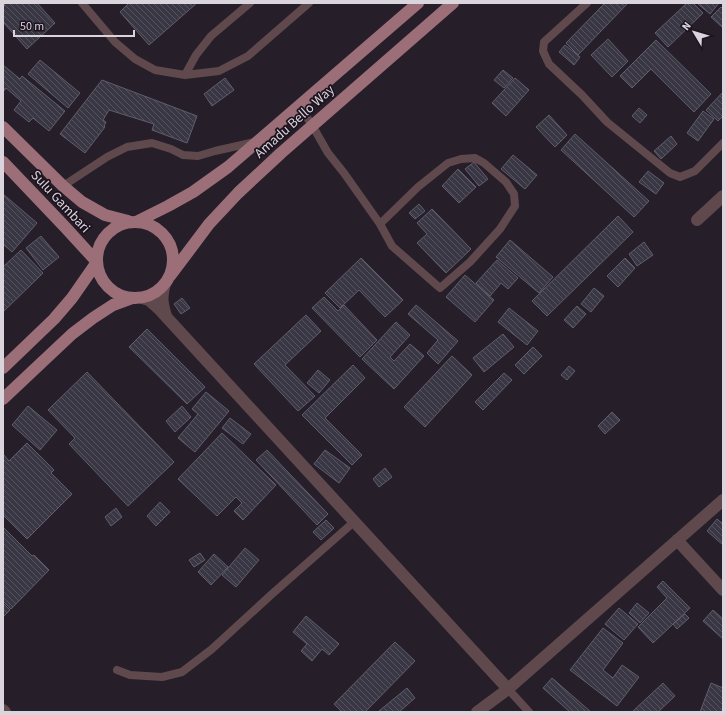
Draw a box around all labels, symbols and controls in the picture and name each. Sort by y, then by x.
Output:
scale bar [14,12,134,38]
north arrow [674,12,714,52]
text: 50 m [20,18,44,35]
text: N [678,19,695,34]
street label: Amadu Bello Way [250,80,339,163]
street label: Sulu Gambari [26,166,95,237]

